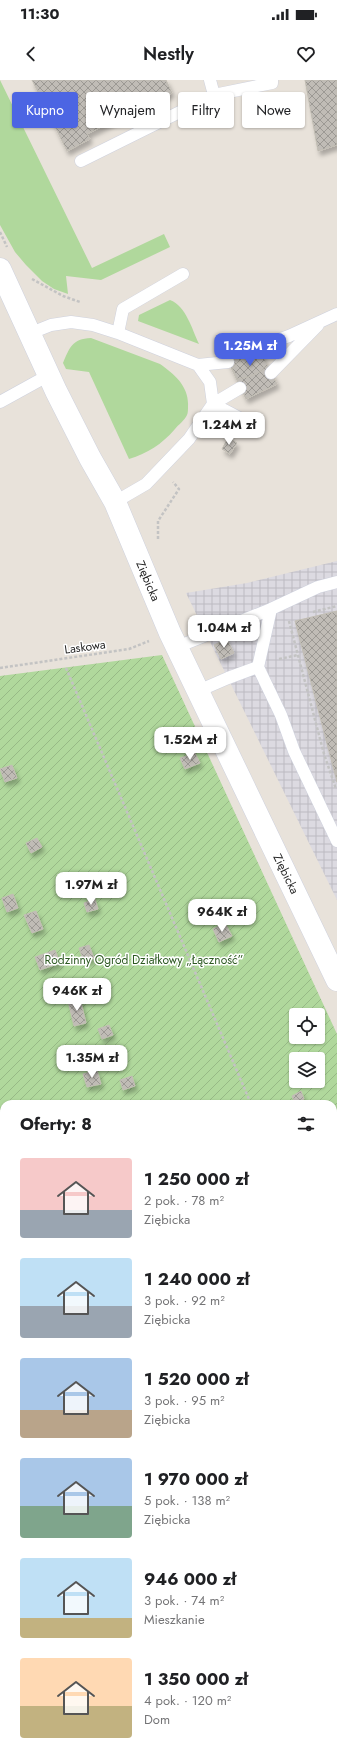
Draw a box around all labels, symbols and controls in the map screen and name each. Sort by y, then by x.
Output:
text: 11:30 [20,3,59,25]
text: Nestly [143,41,194,67]
icon: back [20,43,42,65]
icon: heart [295,43,317,65]
chip: Kupno [12,92,78,128]
chip: Wynajem [86,92,170,128]
chip: Filtry [178,92,234,128]
chip: Nowe [242,92,305,128]
pin: 1.25M zł [209,333,291,367]
text: 1.25M zł [223,336,277,355]
pin: 1.24M zł [188,412,270,446]
text: 1.24M zł [202,415,256,434]
street label: Ziębicka [131,558,165,604]
pin: 1.04M zł [183,615,265,649]
text: 1.04M zł [197,618,251,637]
street label: Laskowa [63,635,107,659]
pin: 1.52M zł [149,727,231,761]
text: 1.52M zł [163,730,217,749]
street label: Ziębicka [269,851,304,897]
pin: 1.97M zł [50,872,132,906]
text: 1.97M zł [65,875,117,894]
pin: 964K zł [185,899,259,933]
text: 964K zł [197,902,247,921]
park label: Rodzinny Ogród Działkowy „Łączność” [45,951,243,969]
pin: 946K zł [40,978,114,1012]
text: 946K zł [52,981,102,1000]
map controls [289,1008,325,1088]
button: locate [289,1008,325,1044]
pin: 1.35M zł [51,1045,133,1079]
text: 1.35M zł [65,1048,119,1067]
button: layers [289,1052,325,1088]
text: Oferty: 8 [20,1112,92,1136]
icon: filters [295,1113,317,1135]
text: 1 250 000 zł [144,1167,249,1191]
icon: home [52,1174,100,1222]
text: 2 pok. · 78 m² [144,1191,224,1210]
text: Ziębicka [144,1210,190,1229]
text: 1 240 000 zł [144,1267,249,1291]
icon: home [52,1274,100,1322]
text: 3 pok. · 92 m² [144,1291,225,1310]
text: Ziębicka [144,1310,190,1329]
text: 1 520 000 zł [144,1367,249,1391]
icon: home [52,1374,100,1422]
text: 3 pok. · 95 m² [144,1391,225,1410]
text: Ziębicka [144,1410,190,1429]
text: 1 970 000 zł [144,1467,248,1491]
icon: home [52,1474,100,1522]
text: 5 pok. · 138 m² [144,1491,230,1510]
text: Ziębicka [144,1510,190,1529]
text: 946 000 zł [144,1567,236,1591]
icon: home [52,1574,100,1622]
text: 3 pok. · 74 m² [144,1591,224,1610]
text: Mieszkanie [144,1610,205,1629]
text: 1 350 000 zł [144,1667,248,1691]
icon: home [52,1674,100,1722]
text: 4 pok. · 120 m² [144,1691,231,1710]
text: Dom [144,1710,170,1729]

